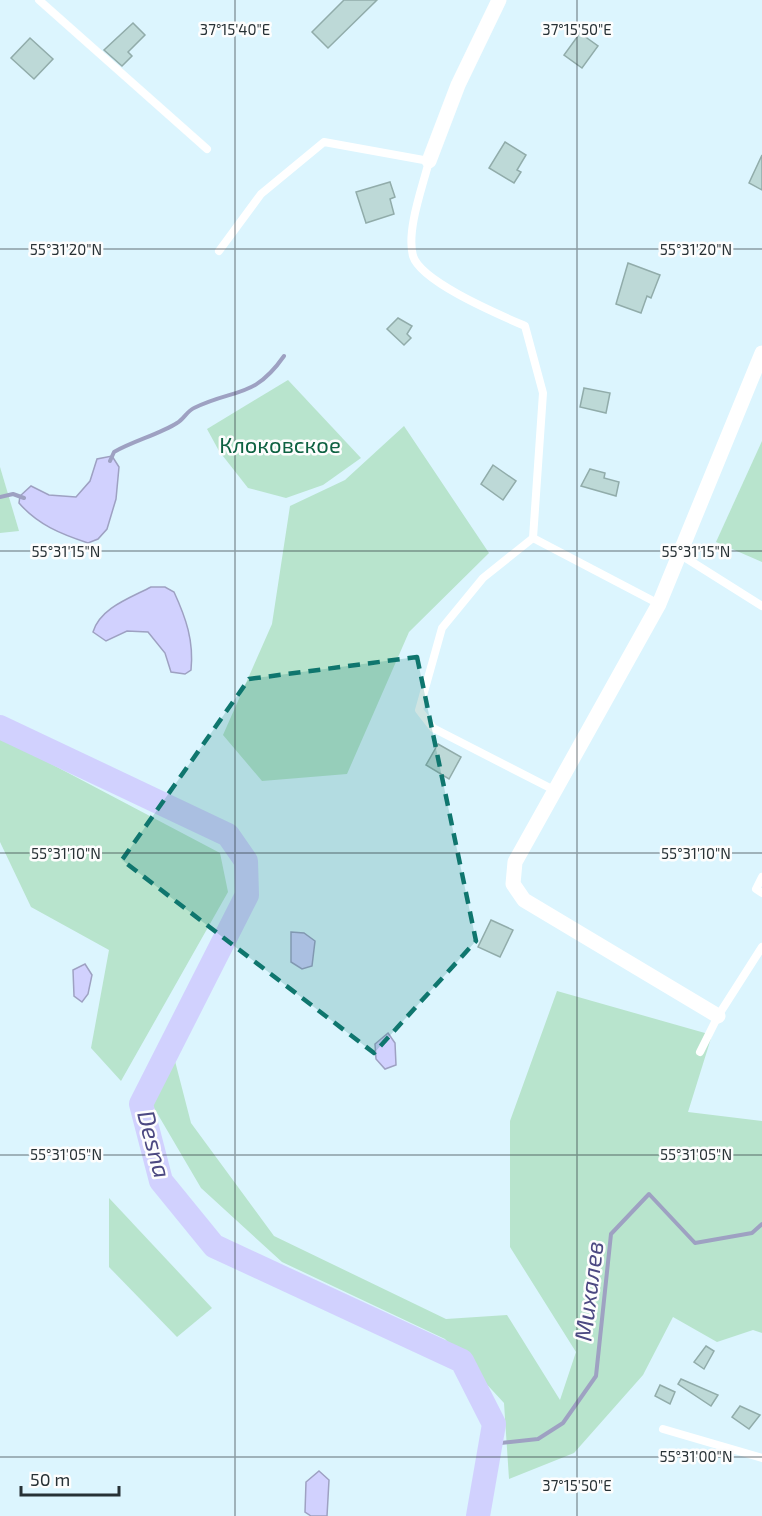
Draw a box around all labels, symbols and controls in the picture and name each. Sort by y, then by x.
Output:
text: 37°15'40"E [200,20,270,38]
text: 37°15'50"E [542,20,612,38]
text: 55°31'20"N [30,240,102,258]
text: 55°31'20"N [660,240,732,258]
park label: Клоковское [219,431,341,457]
text: 55°31'15"N [32,542,100,560]
text: 55°31'15"N [662,542,730,560]
text: 55°31'10"N [31,844,101,862]
text: 55°31'10"N [661,844,731,862]
water label: Desna [132,1107,178,1181]
text: 55°31'05"N [30,1145,102,1163]
text: 55°31'05"N [660,1145,732,1163]
water label: Михалев [567,1239,609,1343]
text: 55°31'00"N [660,1447,732,1465]
scale bar [21,1459,118,1497]
text: 50 m [30,1468,70,1490]
text: 37°15'50"E [542,1476,612,1494]

